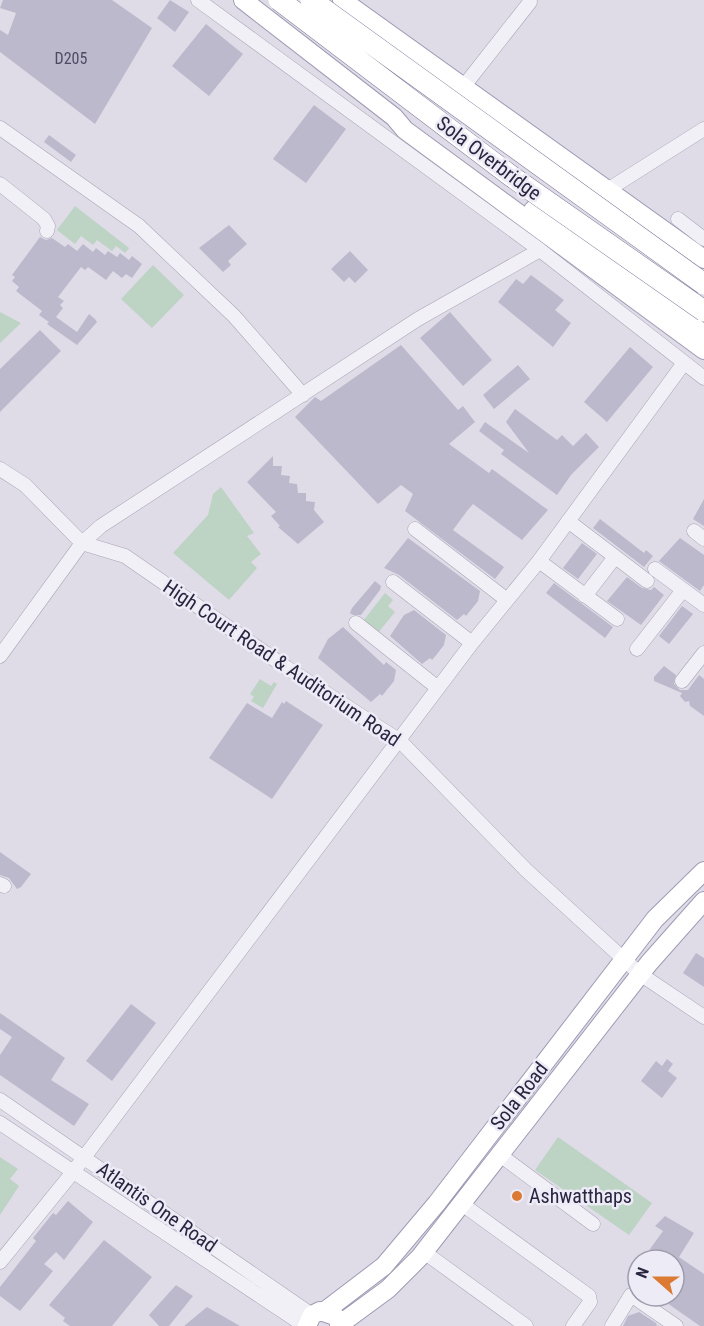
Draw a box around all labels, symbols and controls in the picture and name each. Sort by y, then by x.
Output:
house number: D205 [55,49,88,68]
street label: Sola Overbridge [432,111,546,205]
street label: High Court Road & Auditorium Road [159,574,405,752]
street label: Sola Road [485,1057,553,1135]
street label: Atlantis One Road [92,1157,222,1257]
place label: Ashwatthaps [529,1184,632,1208]
marker: Ashwatthaps [510,1189,524,1203]
north arrow [626,1248,686,1308]
text: N [632,1265,653,1281]

